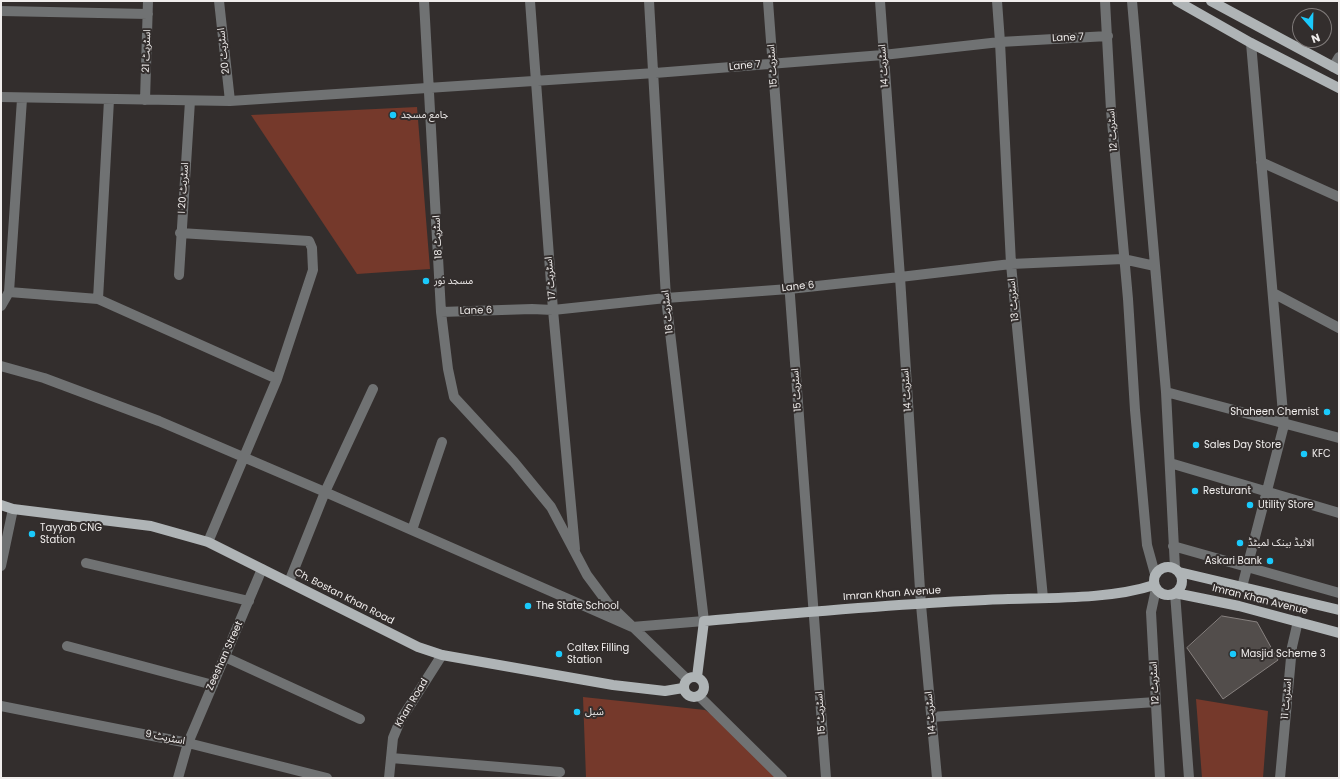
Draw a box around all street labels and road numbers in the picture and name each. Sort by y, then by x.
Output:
street label: اسٹریٹ 20 [216,27,232,75]
street label: اسٹریٹ 21 [140,29,154,73]
street label: Lane 7 [1052,31,1084,45]
street label: اسٹریٹ 15 [765,44,781,88]
street label: اسٹریٹ 14 [876,44,892,88]
street label: Lane 7 [729,59,761,73]
street label: اسٹریٹ 12 [1106,108,1120,152]
street label: اسٹریٹ 20 ا [176,162,192,214]
street label: اسٹریٹ 18 [431,215,445,259]
street label: اسٹریٹ 17 [543,256,559,300]
street label: اسٹریٹ 13 [1006,278,1022,322]
street label: Lane 6 [781,279,815,295]
street label: اسٹریٹ 16 [660,290,676,334]
street label: Lane 6 [459,304,493,318]
street label: اسٹریٹ 15 [789,368,805,412]
street label: اسٹریٹ 14 [899,368,915,412]
street label: Ch. Bostan Khan Road [292,567,396,627]
street label: Imran Khan Avenue [1211,582,1309,618]
street label: Imran Khan Avenue [843,585,941,603]
street label: Zeeshan Street [204,620,246,692]
street label: اسٹریٹ 12 [1148,661,1162,705]
street label: Khan Road [393,677,431,729]
street label: اسٹریٹ 11 [1279,678,1295,720]
street label: اسٹریٹ 15 [813,691,829,735]
street label: اسٹریٹ 14 [923,691,939,735]
street label: اسٹریٹ 9 [144,728,186,748]

